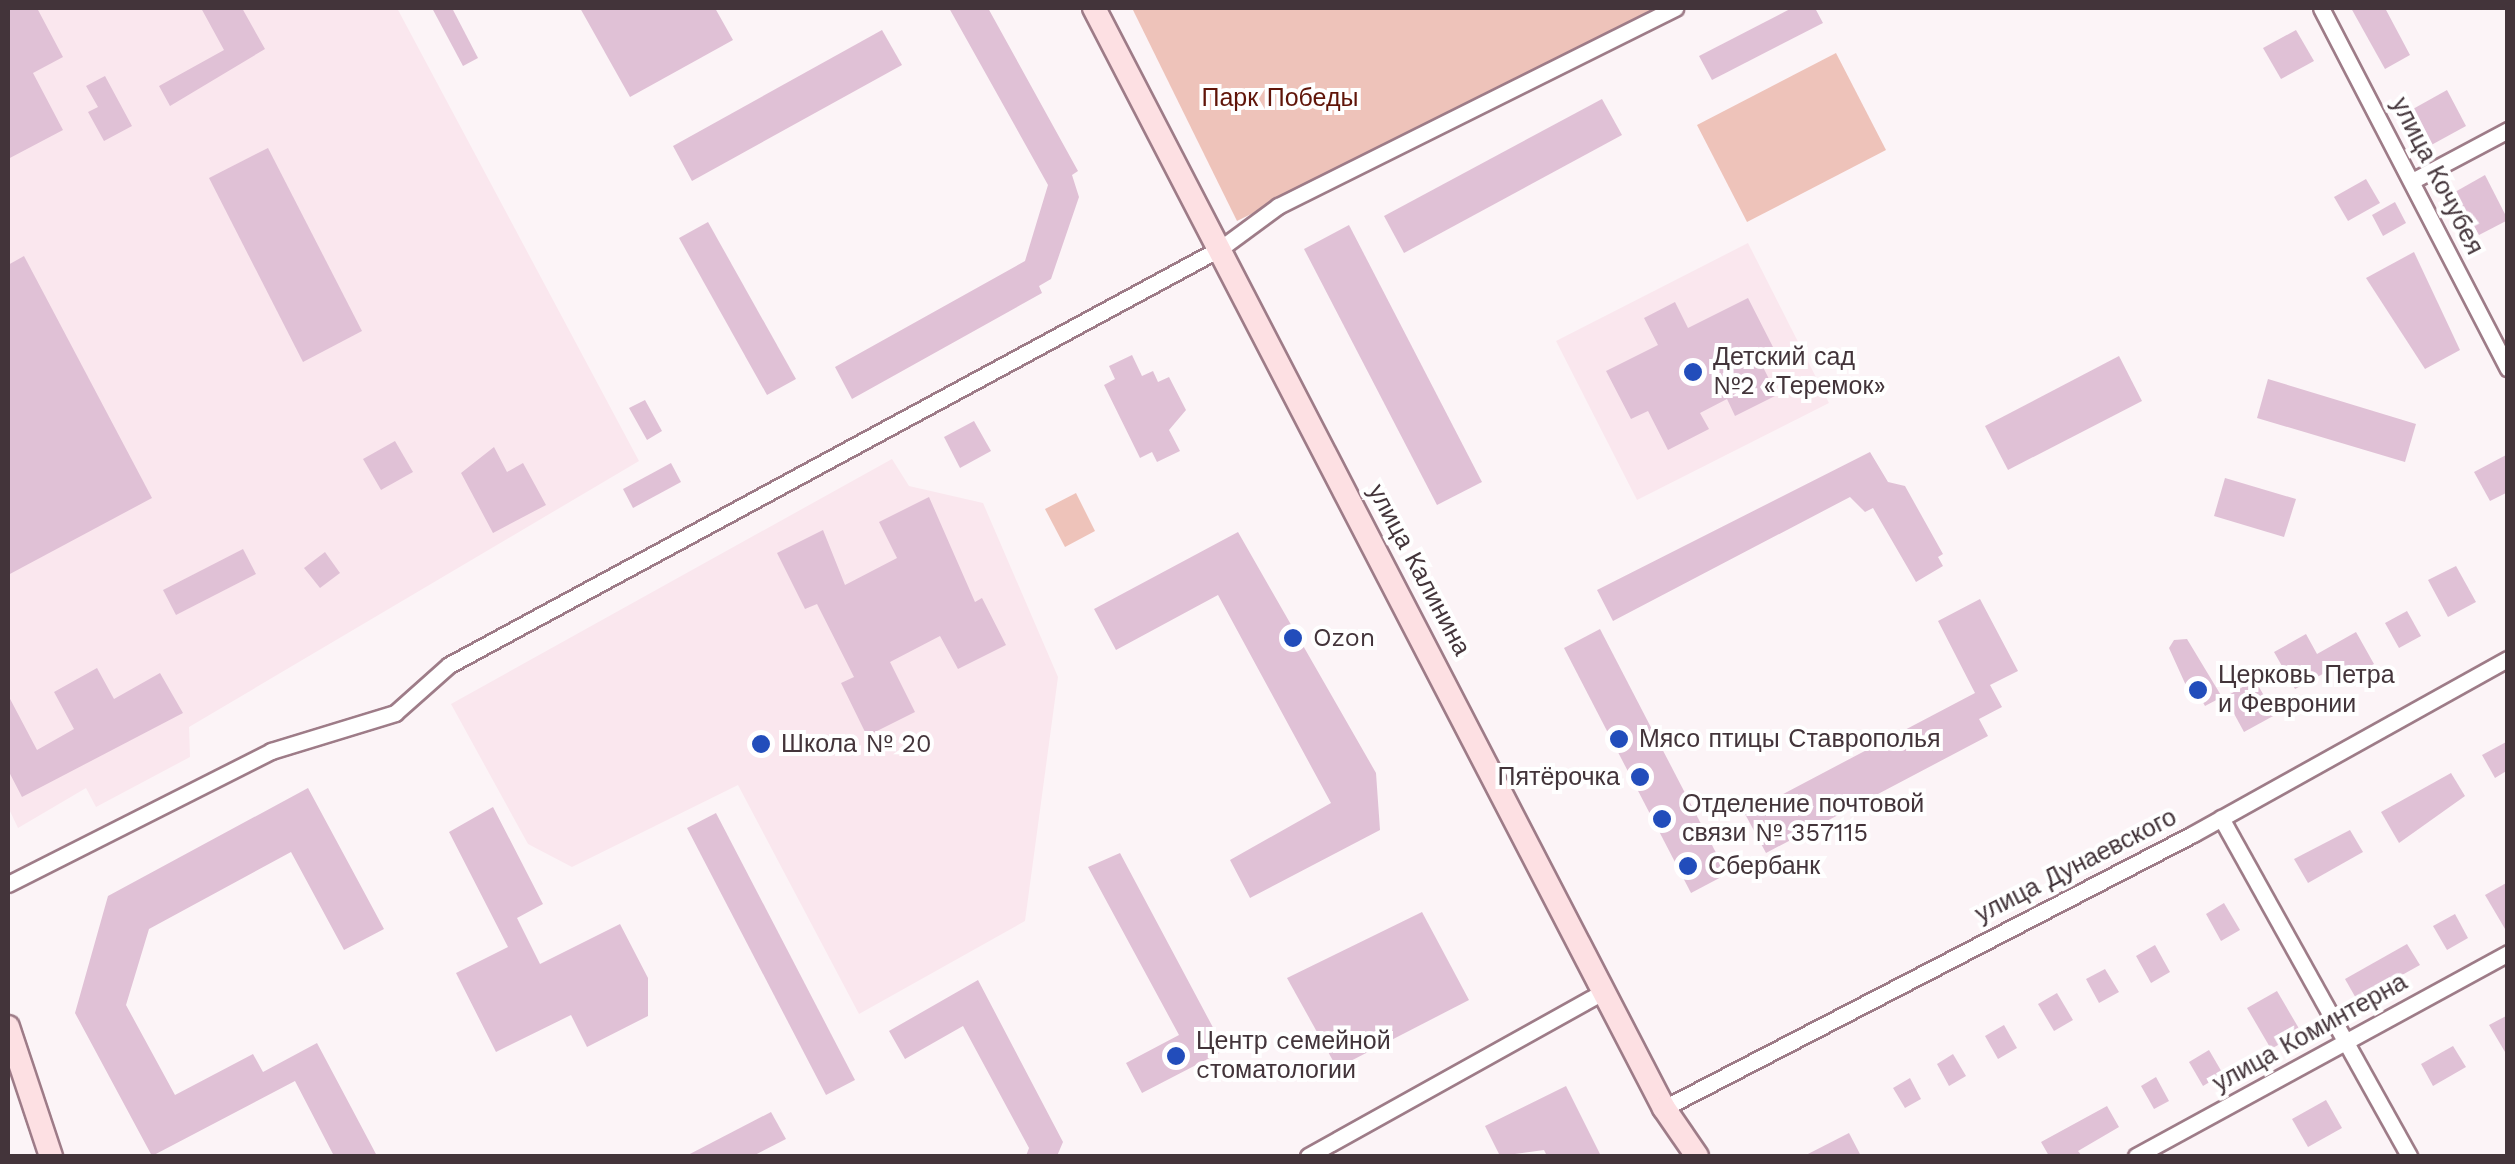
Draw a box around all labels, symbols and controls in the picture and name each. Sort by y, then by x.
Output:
park label: Парк Победы [1201,83,1359,113]
street label: улица Кочубея [2384,92,2490,260]
place label: Детский сад №2 «Теремок» [1713,343,1886,402]
marker: Детский сад №2 «Теремок» [1682,361,1704,383]
street label: улица Калинина [1361,479,1477,661]
place label: Ozon [1313,623,1375,653]
marker: Ozon [1282,627,1304,649]
place label: Церковь Петра и Февронии [2218,661,2395,720]
marker: Церковь Петра и Февронии [2187,679,2209,701]
place label: Мясо птицы Ставрополья [1639,724,1941,754]
marker: Мясо птицы Ставрополья [1608,728,1630,750]
place label: Школа № 20 [781,729,932,759]
marker: Школа № 20 [750,733,772,755]
place label: Пятёрочка [1497,762,1620,792]
marker: Пятёрочка [1629,766,1651,788]
place label: Отделение почтовой связи № 357115 [1682,790,1924,849]
street label: улица Дунаевского [1970,802,2182,930]
marker: Отделение почтовой связи № 357115 [1651,808,1673,830]
place label: Сбербанк [1708,851,1820,881]
marker: Сбербанк [1677,855,1699,877]
street label: улица Коминтерна [2208,967,2412,1099]
place label: Центр cемейной cтоматологии [1196,1027,1391,1086]
marker: Центр cемейной cтоматологии [1165,1045,1187,1067]

